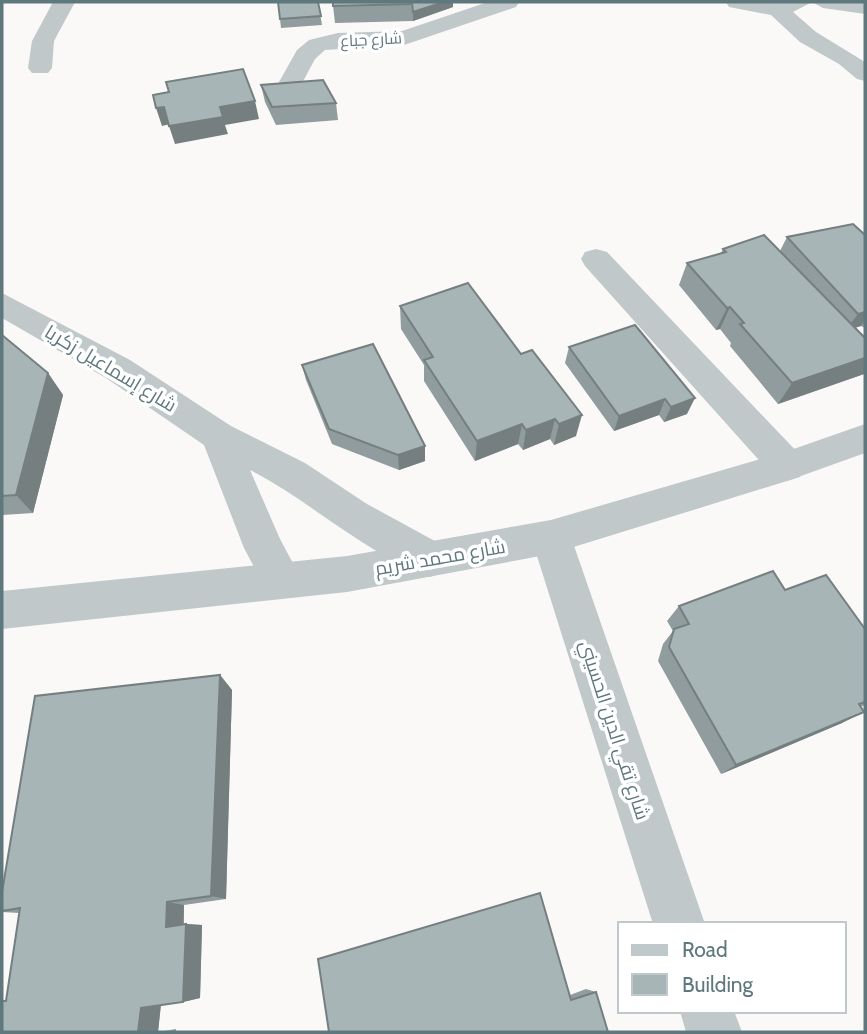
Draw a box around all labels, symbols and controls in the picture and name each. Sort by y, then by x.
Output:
street label: شارع جباع [340,28,402,53]
street label: شارع إسماعيل زكريا [40,320,181,418]
street label: شارع محمد شريم [373,535,508,582]
street label: شارع تقي الدين الحسيني [572,638,654,824]
legend [618,922,846,1013]
text: Road [682,937,728,962]
text: Building [682,972,754,997]

